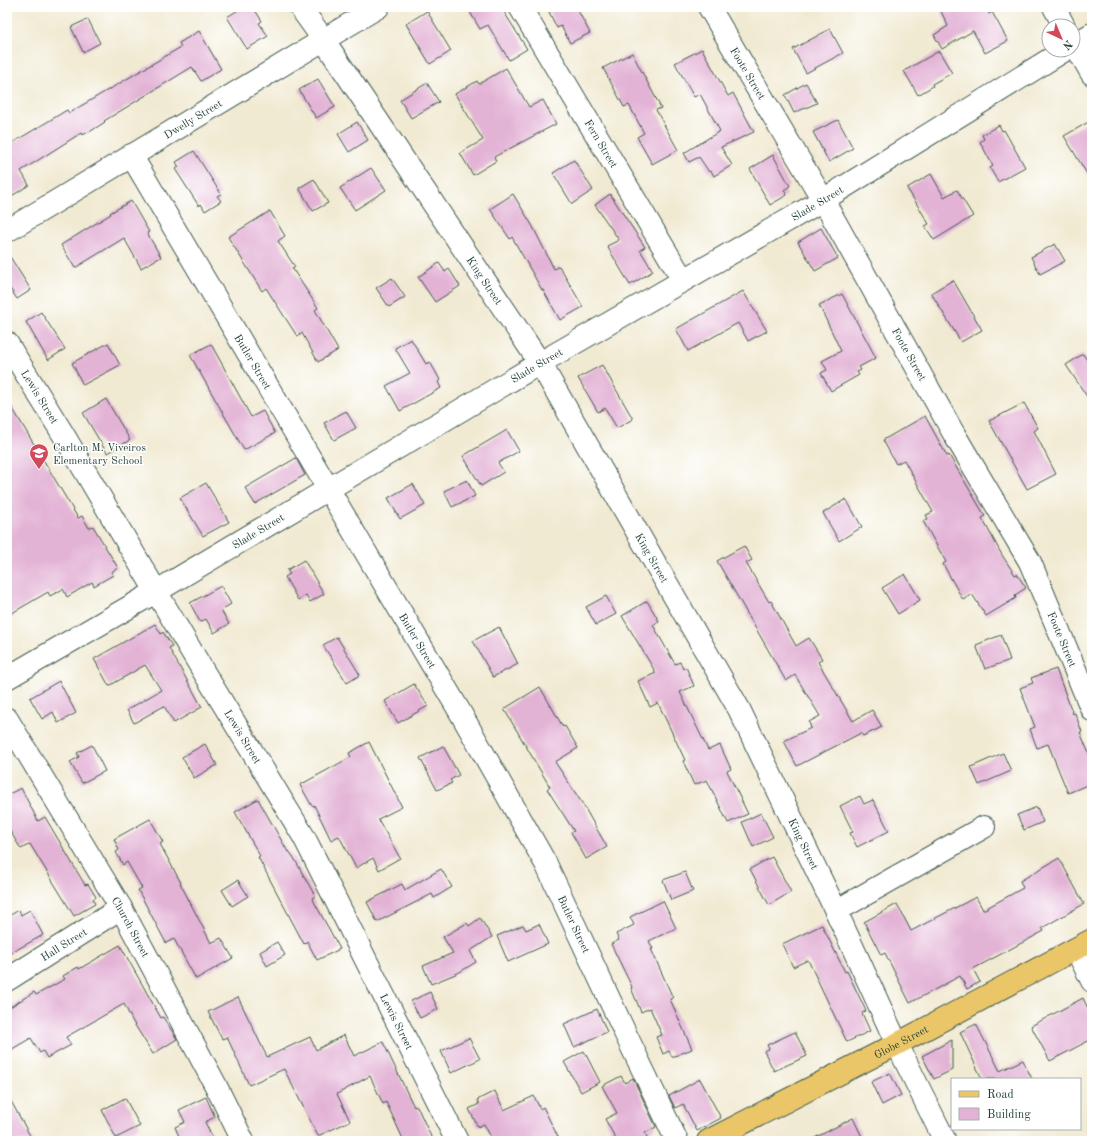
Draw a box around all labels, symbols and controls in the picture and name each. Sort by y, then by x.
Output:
north arrow [1041,18,1081,58]
text: N [1060,37,1074,51]
street label: Foote Street [727,46,767,102]
street label: Dwelly Street [163,98,225,142]
street label: Fern Street [582,118,619,171]
street label: Slade Street [790,185,846,224]
street label: King Street [463,255,504,308]
street label: Foote Street [889,327,927,384]
street label: Butler Street [231,333,272,392]
street label: Slade Street [509,347,565,386]
street label: Lewis Street [18,369,59,426]
school or university icon: Carlton M. Viveiros Elementary School [28,442,50,470]
place label: Carlton M. Viveiros Elementary School [53,443,146,467]
street label: Slade Street [231,512,287,552]
street label: King Street [632,532,669,585]
street label: Foote Street [1045,611,1077,669]
street label: Butler Street [396,612,437,671]
street label: Lewis Street [221,708,262,766]
street label: King Street [785,817,819,872]
street label: Butler Street [555,894,591,955]
street label: Church Street [109,896,150,960]
street label: Hall Street [39,927,90,964]
street label: Lewis Street [377,992,414,1052]
street label: Globe Street [873,1024,931,1062]
legend [951,1078,1081,1130]
text: Road [987,1089,1014,1101]
text: Building [987,1109,1031,1121]

